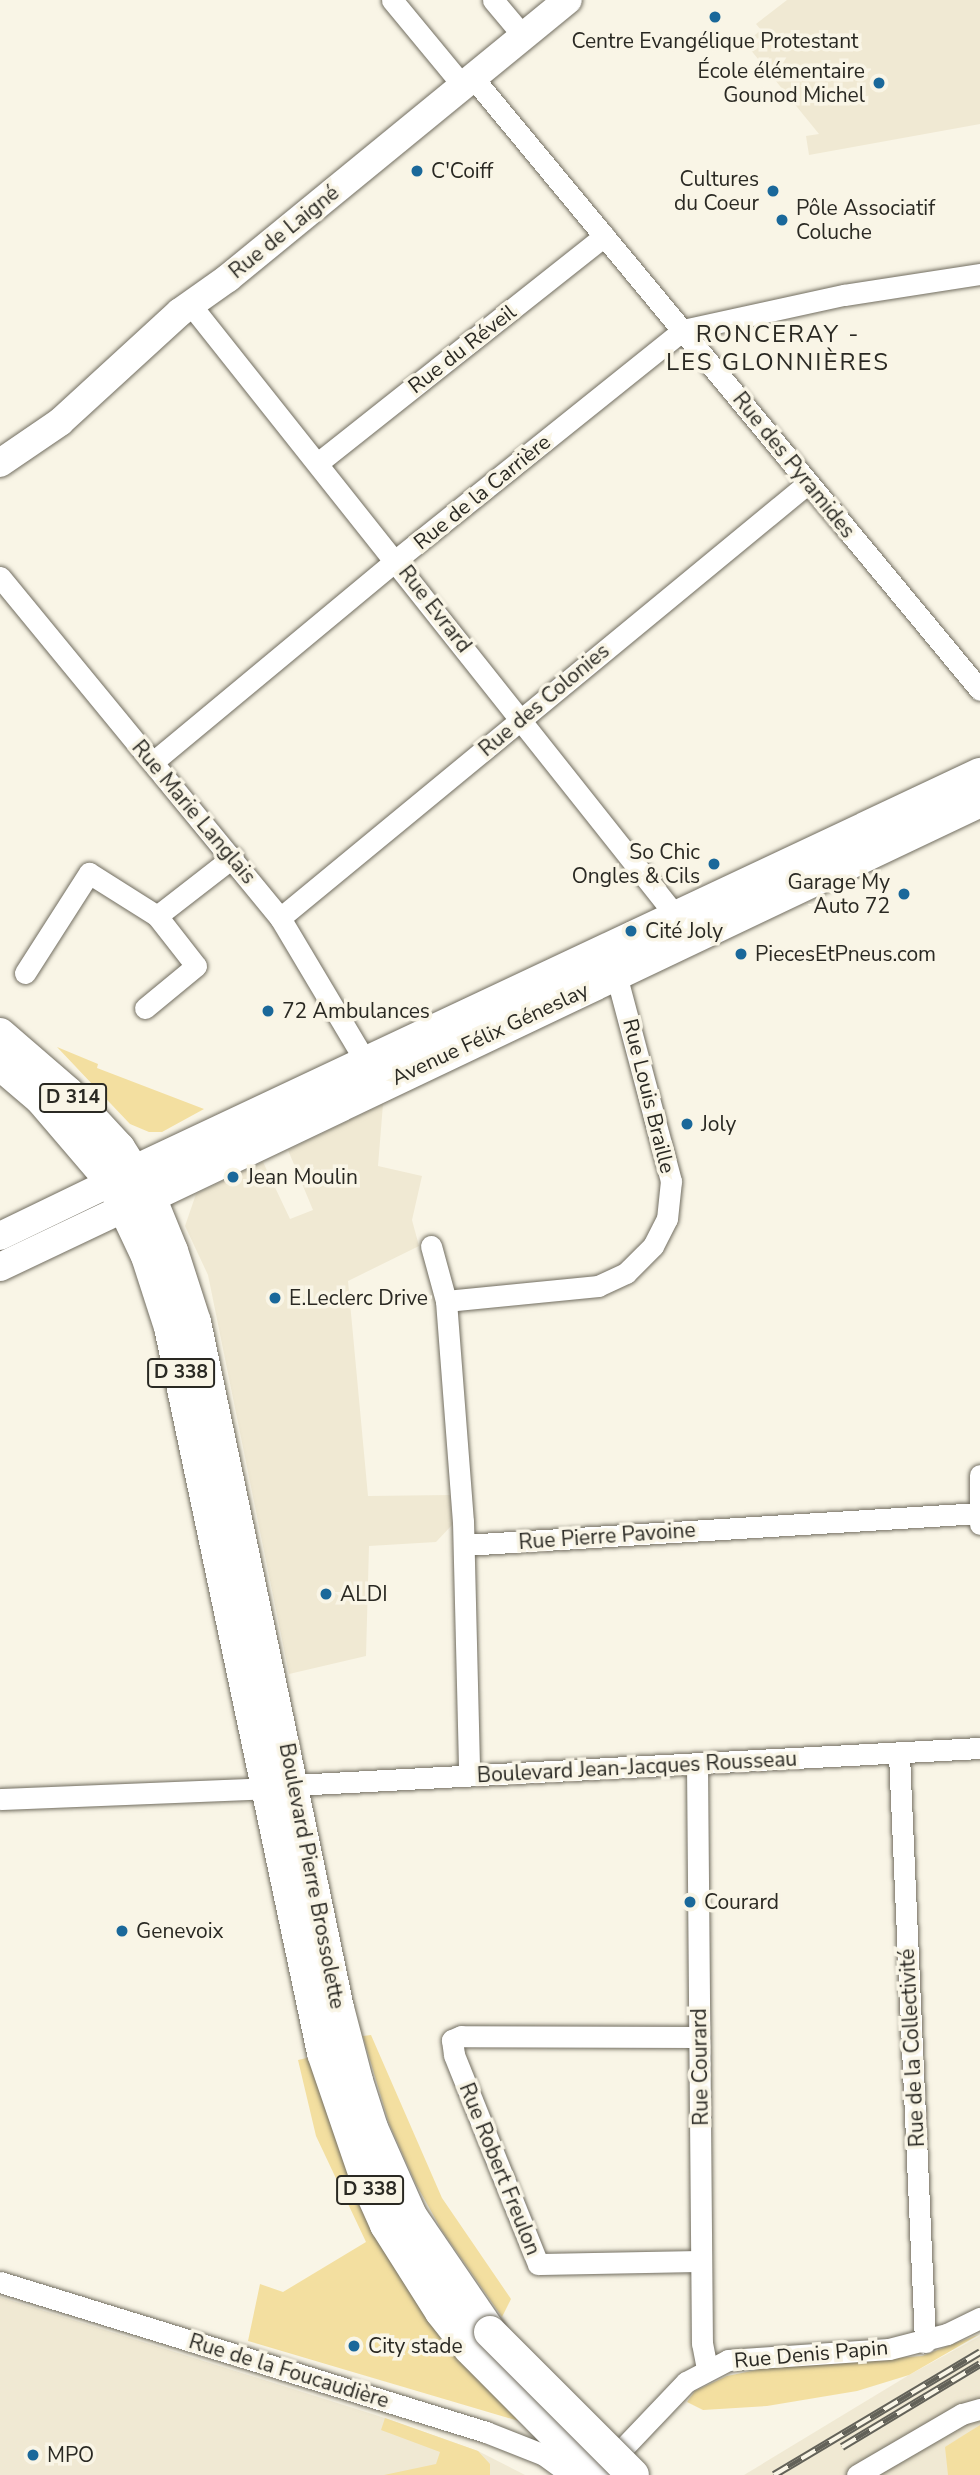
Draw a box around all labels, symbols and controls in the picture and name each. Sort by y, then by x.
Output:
marker: Centre Evangélique Protestant [707,9,723,25]
place label: Centre Evangélique Protestant [572,28,858,54]
place label: École élémentaire Gounod Michel [698,58,865,108]
marker: École élémentaire Gounod Michel [871,75,887,91]
place label: C'Coiff [431,158,493,184]
marker: C'Coiff [409,163,425,179]
place label: Cultures du Coeur [674,166,759,216]
street label: Rue de Laigné [224,180,344,284]
marker: Cultures du Coeur [765,183,781,199]
place label: Pôle Associatif Coluche [796,195,935,245]
marker: Pôle Associatif Coluche [774,212,790,228]
street label: Rue du Réveil [403,299,521,399]
district label: RONCERAY - LES GLONNIÈRES [668,321,888,377]
street label: Rue des Pyramides [727,387,861,543]
street label: Rue de la Carrière [409,429,555,555]
street label: Rue Evrard [393,560,477,658]
street label: Rue des Colonies [474,638,614,762]
street label: Rue Marie Langlais [127,735,261,889]
place label: So Chic Ongles & Cils [572,839,700,889]
marker: So Chic Ongles & Cils [706,856,722,872]
place label: Garage My Auto 72 [787,869,890,919]
marker: Garage My Auto 72 [896,886,912,902]
place label: Cité Joly [645,918,723,944]
marker: Cité Joly [623,923,639,939]
place label: PiecesEtPneus.com [755,941,936,967]
marker: PiecesEtPneus.com [733,946,749,962]
street label: Avenue Félix Géneslay [388,977,592,1091]
place label: 72 Ambulances [282,998,430,1024]
marker: 72 Ambulances [260,1003,276,1019]
street label: Rue Louis Braille [618,1016,680,1176]
road number: D 314 [38,1082,108,1114]
place label: Joly [701,1111,736,1137]
marker: Joly [679,1116,695,1132]
place label: Jean Moulin [247,1164,358,1190]
marker: Jean Moulin [225,1169,241,1185]
place label: E.Leclerc Drive [289,1285,428,1311]
marker: E.Leclerc Drive [267,1290,283,1306]
road number: D 338 [146,1358,216,1388]
street label: Rue Pierre Pavoine [518,1517,696,1555]
place label: ALDI [340,1581,388,1607]
marker: ALDI [318,1586,334,1602]
street label: Boulevard Pierre Brossolette [274,1741,350,2011]
street label: Boulevard Jean-Jacques Rousseau [476,1746,798,1788]
place label: Courard [704,1889,779,1915]
marker: Courard [682,1894,698,1910]
place label: Genevoix [136,1918,224,1944]
marker: Genevoix [114,1923,130,1939]
street label: Rue de la Collectivité [894,1948,930,2148]
street label: Rue Courard [686,2008,714,2126]
street label: Rue Robert Freulon [454,2079,546,2259]
road number: D 338 [335,2174,405,2206]
street label: Rue de la Foucaudière [186,2329,392,2413]
place label: City stade [368,2333,463,2359]
street label: Rue Denis Papin [733,2335,889,2373]
marker: City stade [346,2338,362,2354]
place label: MPO [47,2442,94,2468]
marker: MPO [25,2447,41,2463]

